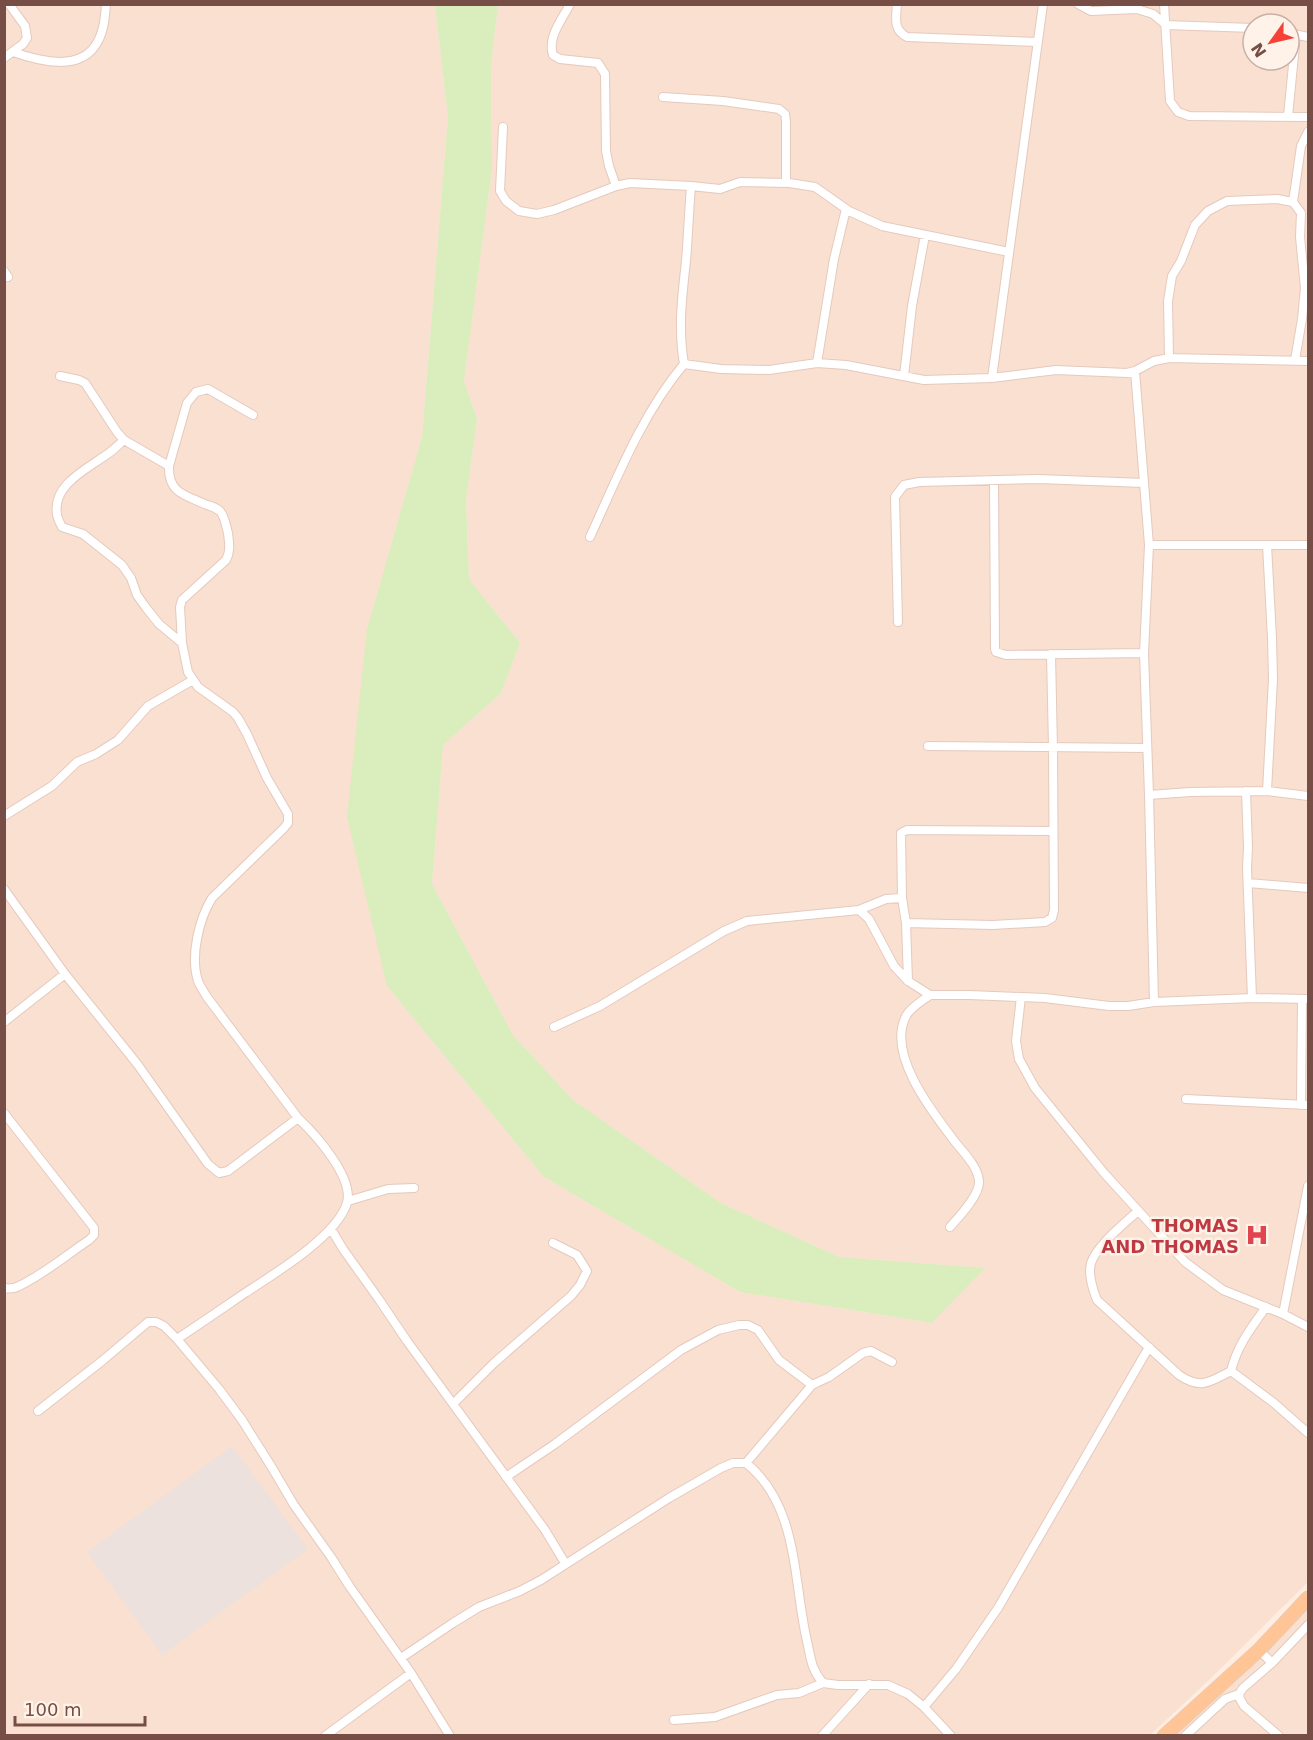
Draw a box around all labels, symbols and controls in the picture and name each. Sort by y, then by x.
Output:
north arrow [1241,12,1301,72]
text: N [1247,39,1271,61]
place label: THOMAS AND THOMAS [1101,1215,1239,1257]
hospital icon: THOMAS AND THOMAS [1244,1222,1270,1248]
scale bar [15,1689,146,1727]
text: 100 m [24,1699,82,1720]

